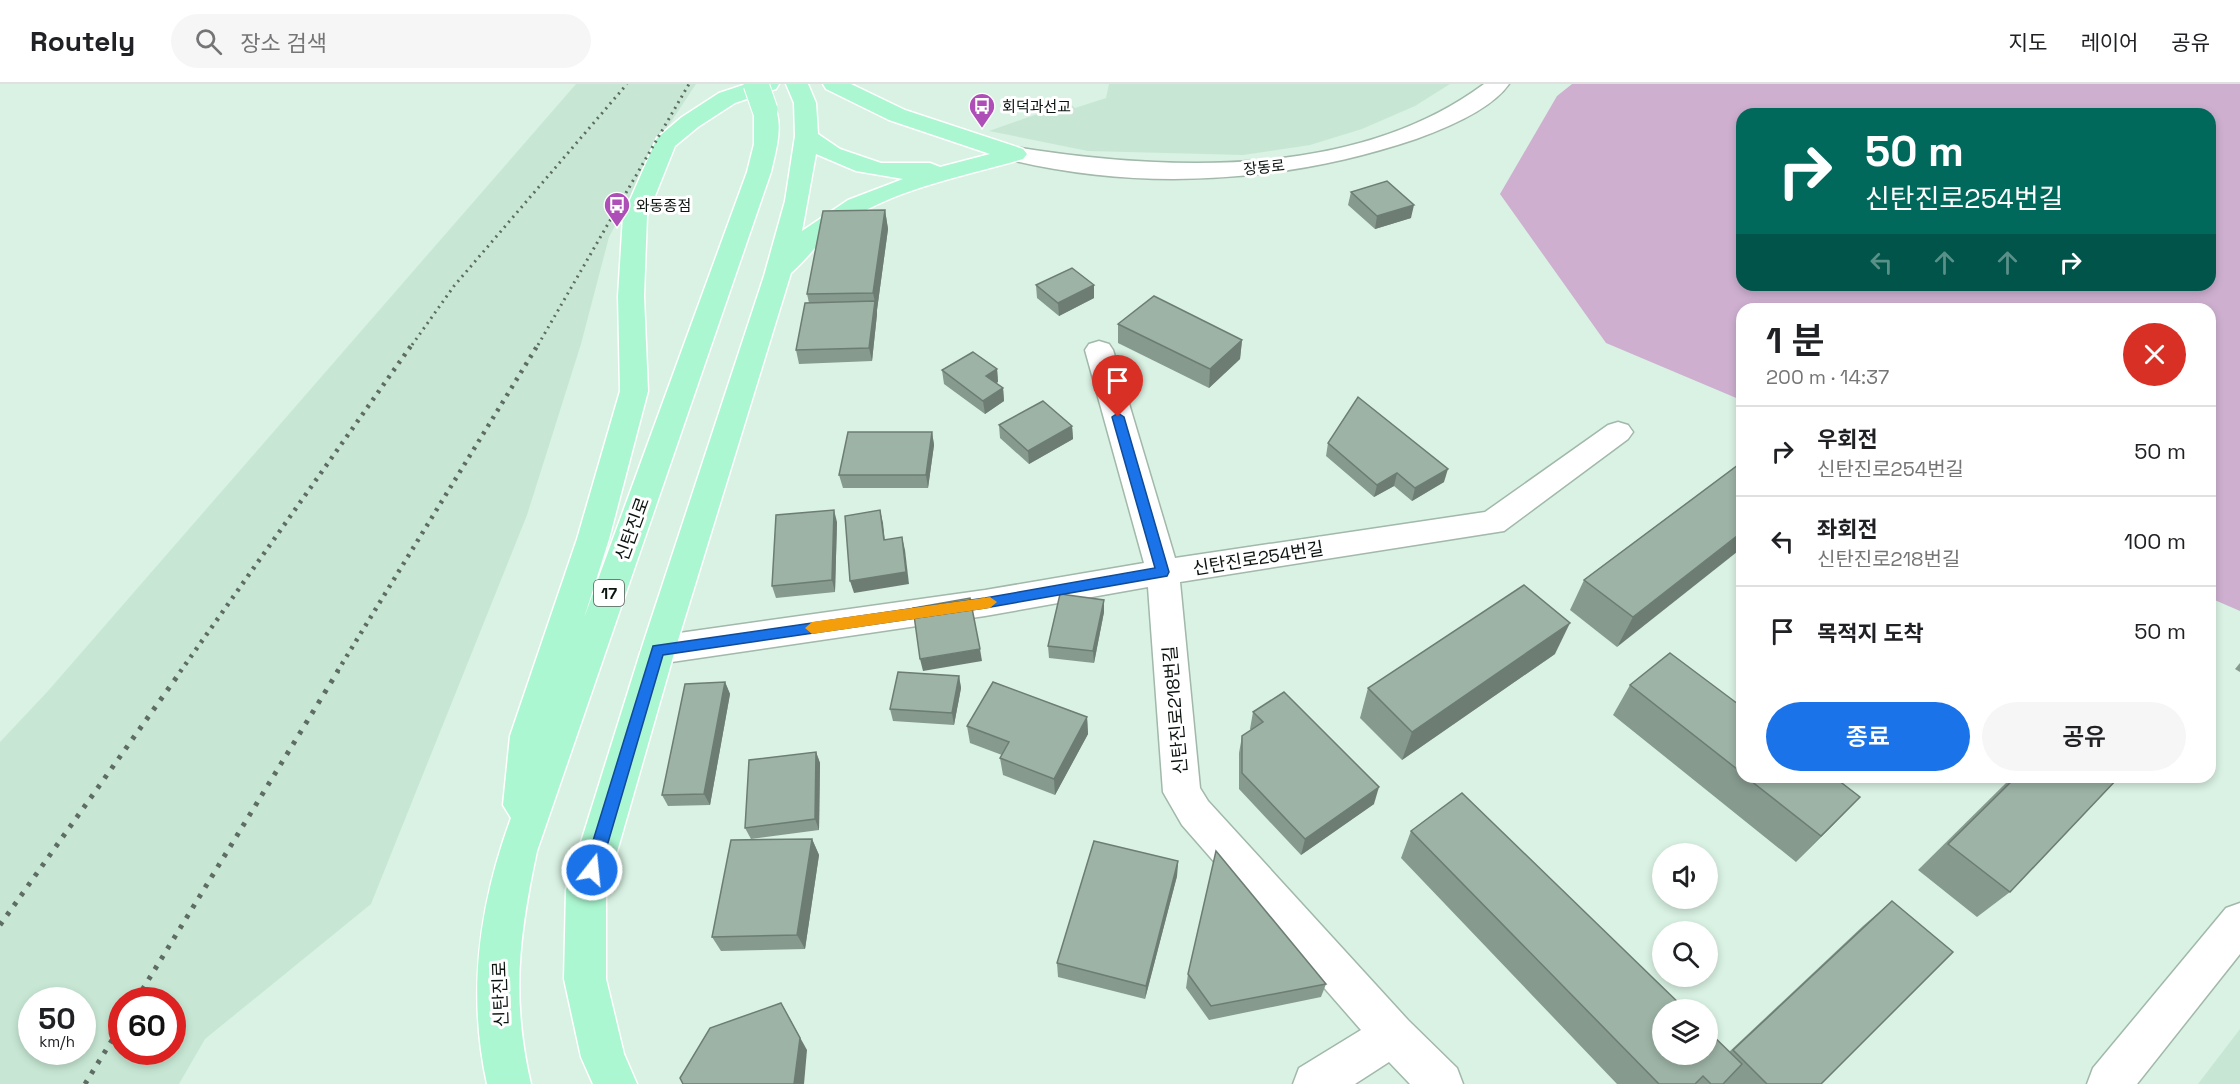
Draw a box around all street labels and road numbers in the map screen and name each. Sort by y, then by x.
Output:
street label: 장동로 [1242,155,1286,179]
street label: 신탄진로 [610,494,654,564]
street label: 신탄진로254번길 [1191,536,1325,580]
road number: 17 [594,580,624,606]
street label: 신탄진로218번길 [1158,645,1192,775]
street label: 신탄진로 [487,960,513,1028]

